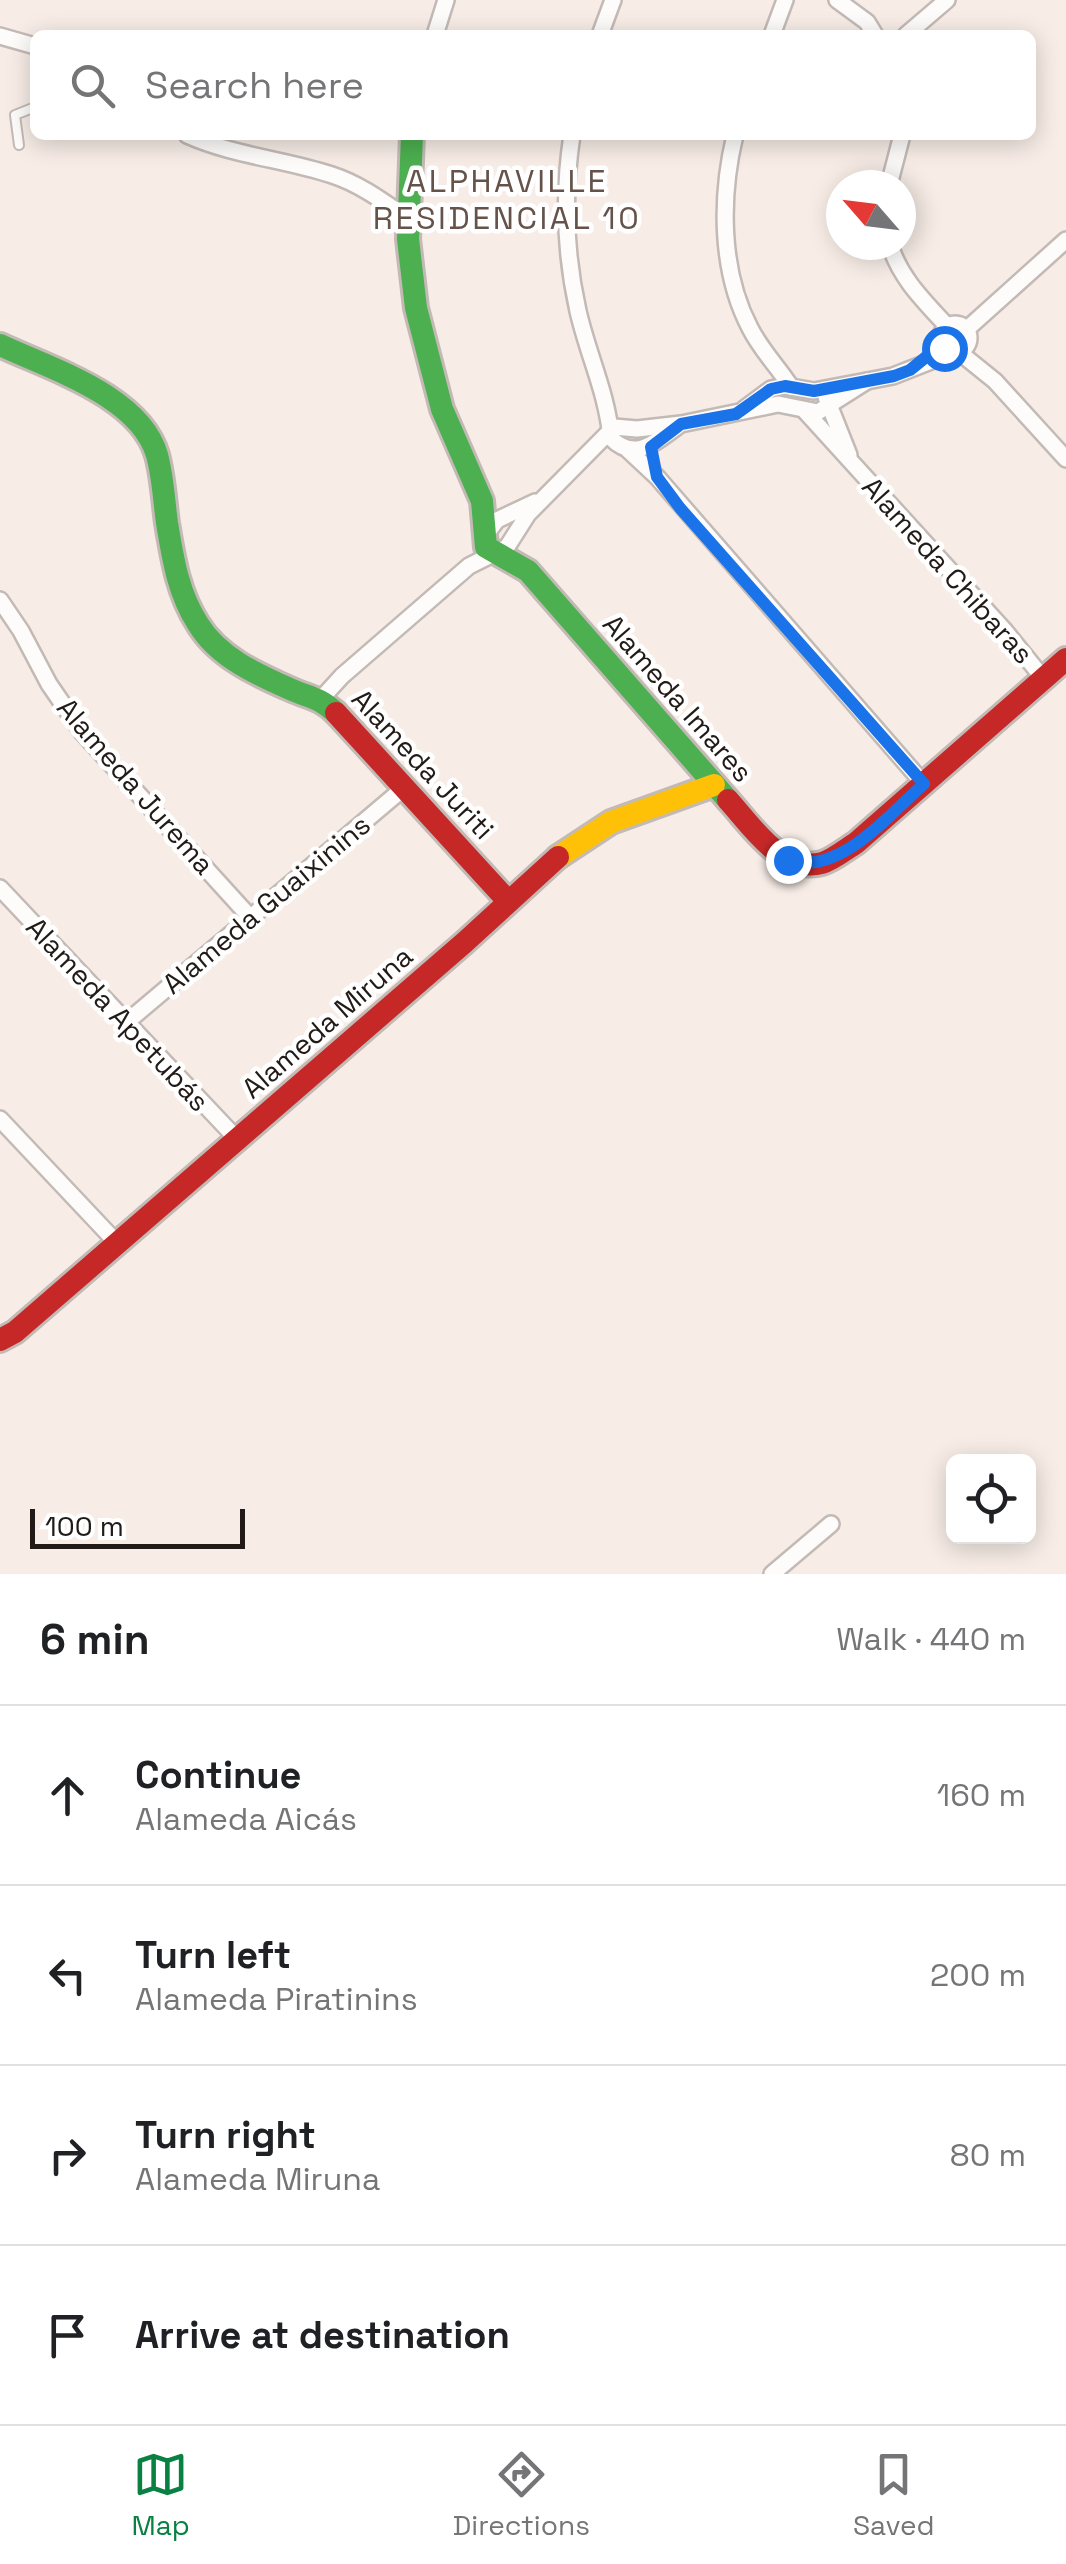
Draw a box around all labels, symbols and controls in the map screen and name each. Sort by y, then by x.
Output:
search box [30,30,1036,140]
icon: search [65,58,120,113]
text: Search here [145,61,364,109]
district label: ALPHAVILLE RESIDENCIAL 10 [373,161,641,238]
north arrow [826,170,916,260]
route start [922,326,968,372]
street label: Alameda Chibaras [854,469,1042,671]
street label: Alameda Imares [595,607,761,789]
street label: Alameda Juriti [344,681,502,847]
street label: Alameda Jurema [49,690,223,882]
street label: Alameda Guaixinins [155,806,377,1002]
route end [766,838,812,884]
street label: Alameda Apetubás [19,909,217,1119]
street label: Alameda Miruna [234,938,420,1106]
map controls [946,1454,1036,1544]
button: locate [946,1454,1036,1544]
scale bar [30,1504,245,1548]
text: 100 m [45,1508,124,1544]
text: 6 min [40,1613,150,1666]
text: Walk · 440 m [836,1619,1026,1659]
text: Continue [135,1751,301,1799]
icon: ahead [40,1768,95,1823]
text: 160 m [937,1775,1026,1815]
text: Alameda Aicás [135,1799,357,1839]
text: Turn left [135,1931,291,1979]
icon: left [40,1948,95,2003]
text: 200 m [930,1955,1026,1995]
text: Alameda Piratinins [135,1979,418,2019]
text: Turn right [135,2111,316,2159]
icon: right [40,2128,95,2183]
text: 80 m [950,2135,1026,2175]
text: Alameda Miruna [135,2159,380,2199]
icon: arrive [40,2308,95,2363]
text: Arrive at destination [135,2311,510,2359]
tab: Map [131,2447,190,2543]
tab: Directions [453,2447,590,2543]
tab: Saved [853,2447,935,2543]

